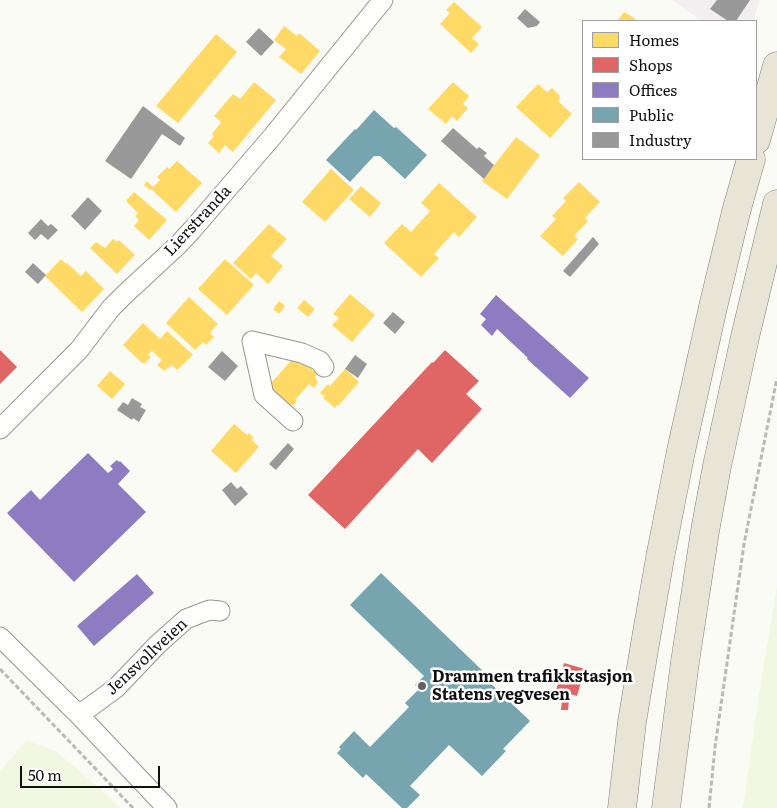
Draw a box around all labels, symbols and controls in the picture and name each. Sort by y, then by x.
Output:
legend [582,20,757,160]
text: Homes [629,28,679,51]
text: Shops [629,53,672,76]
text: Offices [629,78,677,101]
text: Public [629,103,674,126]
text: Industry [629,128,692,151]
street label: Lierstranda [161,182,235,260]
street label: Jensvollveien [103,615,191,699]
place label: Drammen trafikkstasjon Statens vegvesen [432,667,633,705]
marker: Drammen trafikkstasjon Statens vegvesen [416,680,428,692]
scale bar [22,756,162,788]
text: 50 m [28,763,62,786]

